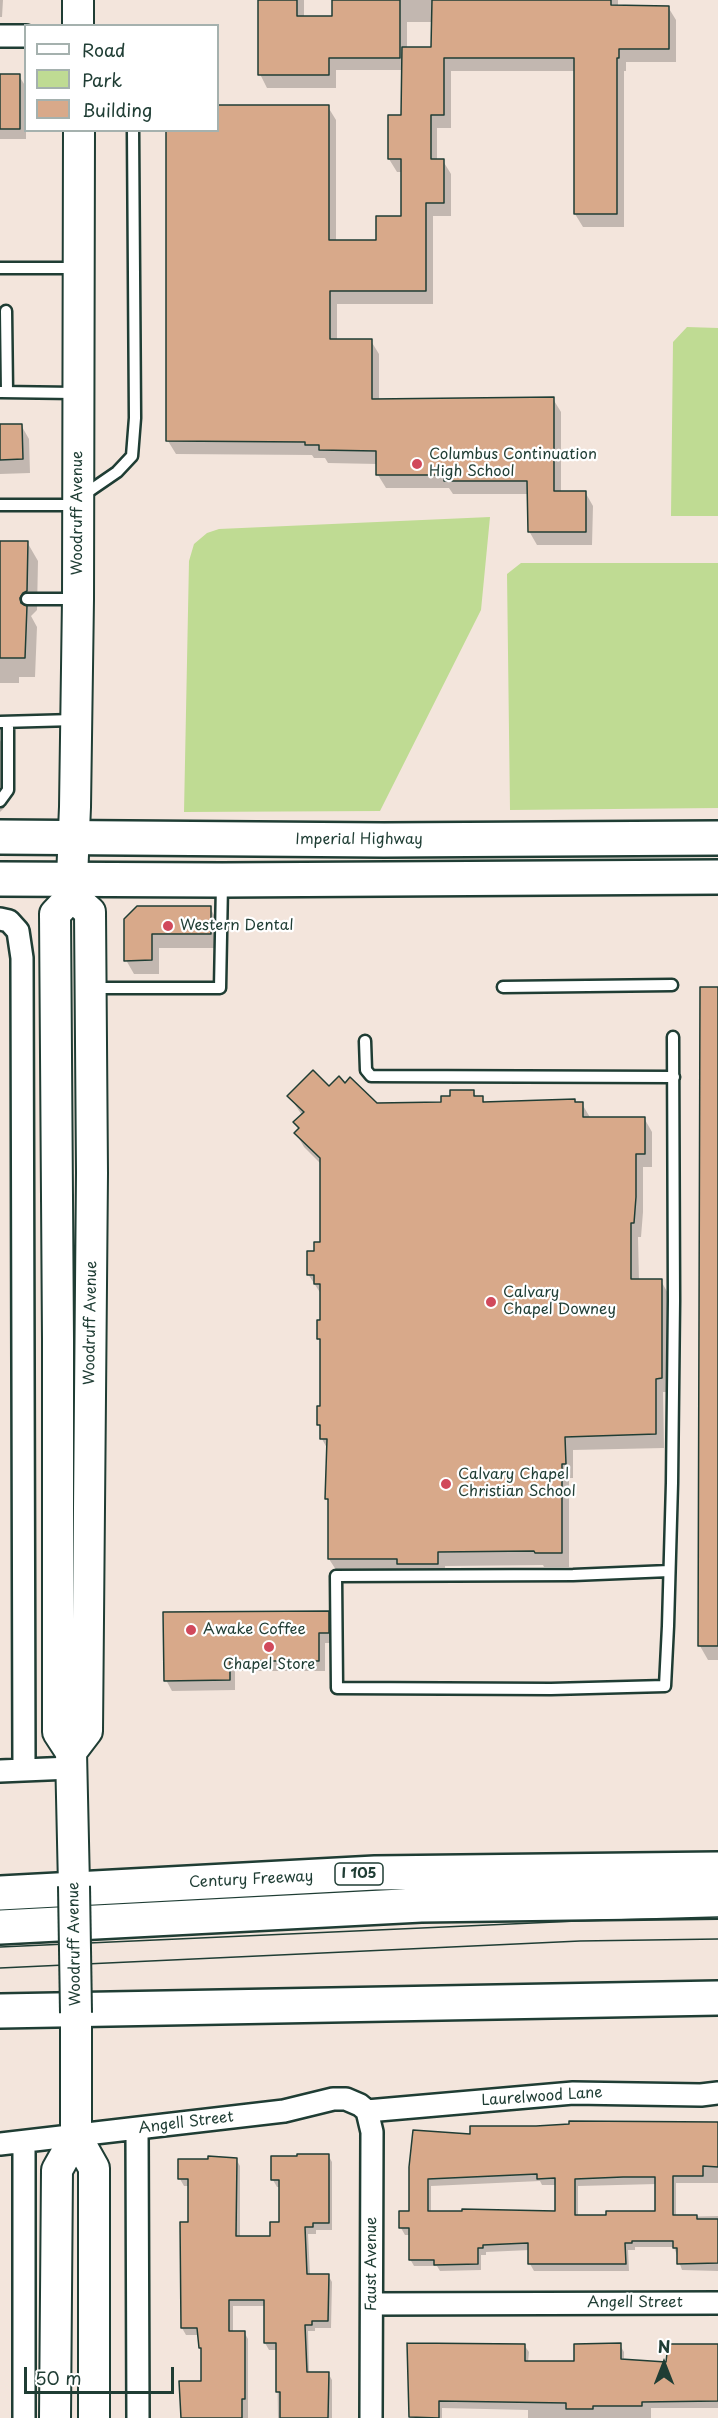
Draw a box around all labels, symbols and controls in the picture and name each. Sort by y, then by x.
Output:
legend [24,24,219,132]
text: Road [82,36,126,63]
text: Park [82,66,122,93]
text: Building [82,96,152,123]
place label: Columbus Continuation High School [429,446,597,481]
street label: Woodruff Avenue [69,451,87,575]
marker: Columbus Continuation High School [410,457,424,471]
street label: Imperial Highway [295,831,423,849]
place label: Western Dental [180,917,293,935]
marker: Western Dental [161,919,175,933]
street label: Woodruff Avenue [81,1261,101,1385]
place label: Calvary Chapel Downey [503,1284,616,1319]
marker: Calvary Chapel Downey [484,1295,498,1309]
place label: Calvary Chapel Christian School [458,1466,576,1501]
marker: Calvary Chapel Christian School [439,1477,453,1491]
place label: Awake Coffee [203,1621,306,1639]
marker: Awake Coffee [184,1623,198,1637]
marker: Chapel Store [262,1640,276,1654]
place label: Chapel Store [223,1656,315,1674]
road number: I 105 [335,1863,383,1885]
street label: Century Freeway [188,1868,314,1892]
street label: Woodruff Avenue [65,1882,85,2006]
street label: Laurelwood Lane [481,2084,603,2110]
street label: Angell Street [137,2108,235,2138]
street label: Faust Avenue [363,2217,381,2311]
street label: Angell Street [587,2294,683,2312]
north arrow [634,2334,694,2394]
text: N [658,2334,670,2358]
scale bar [27,2355,177,2393]
text: 50 m [35,2364,82,2391]

